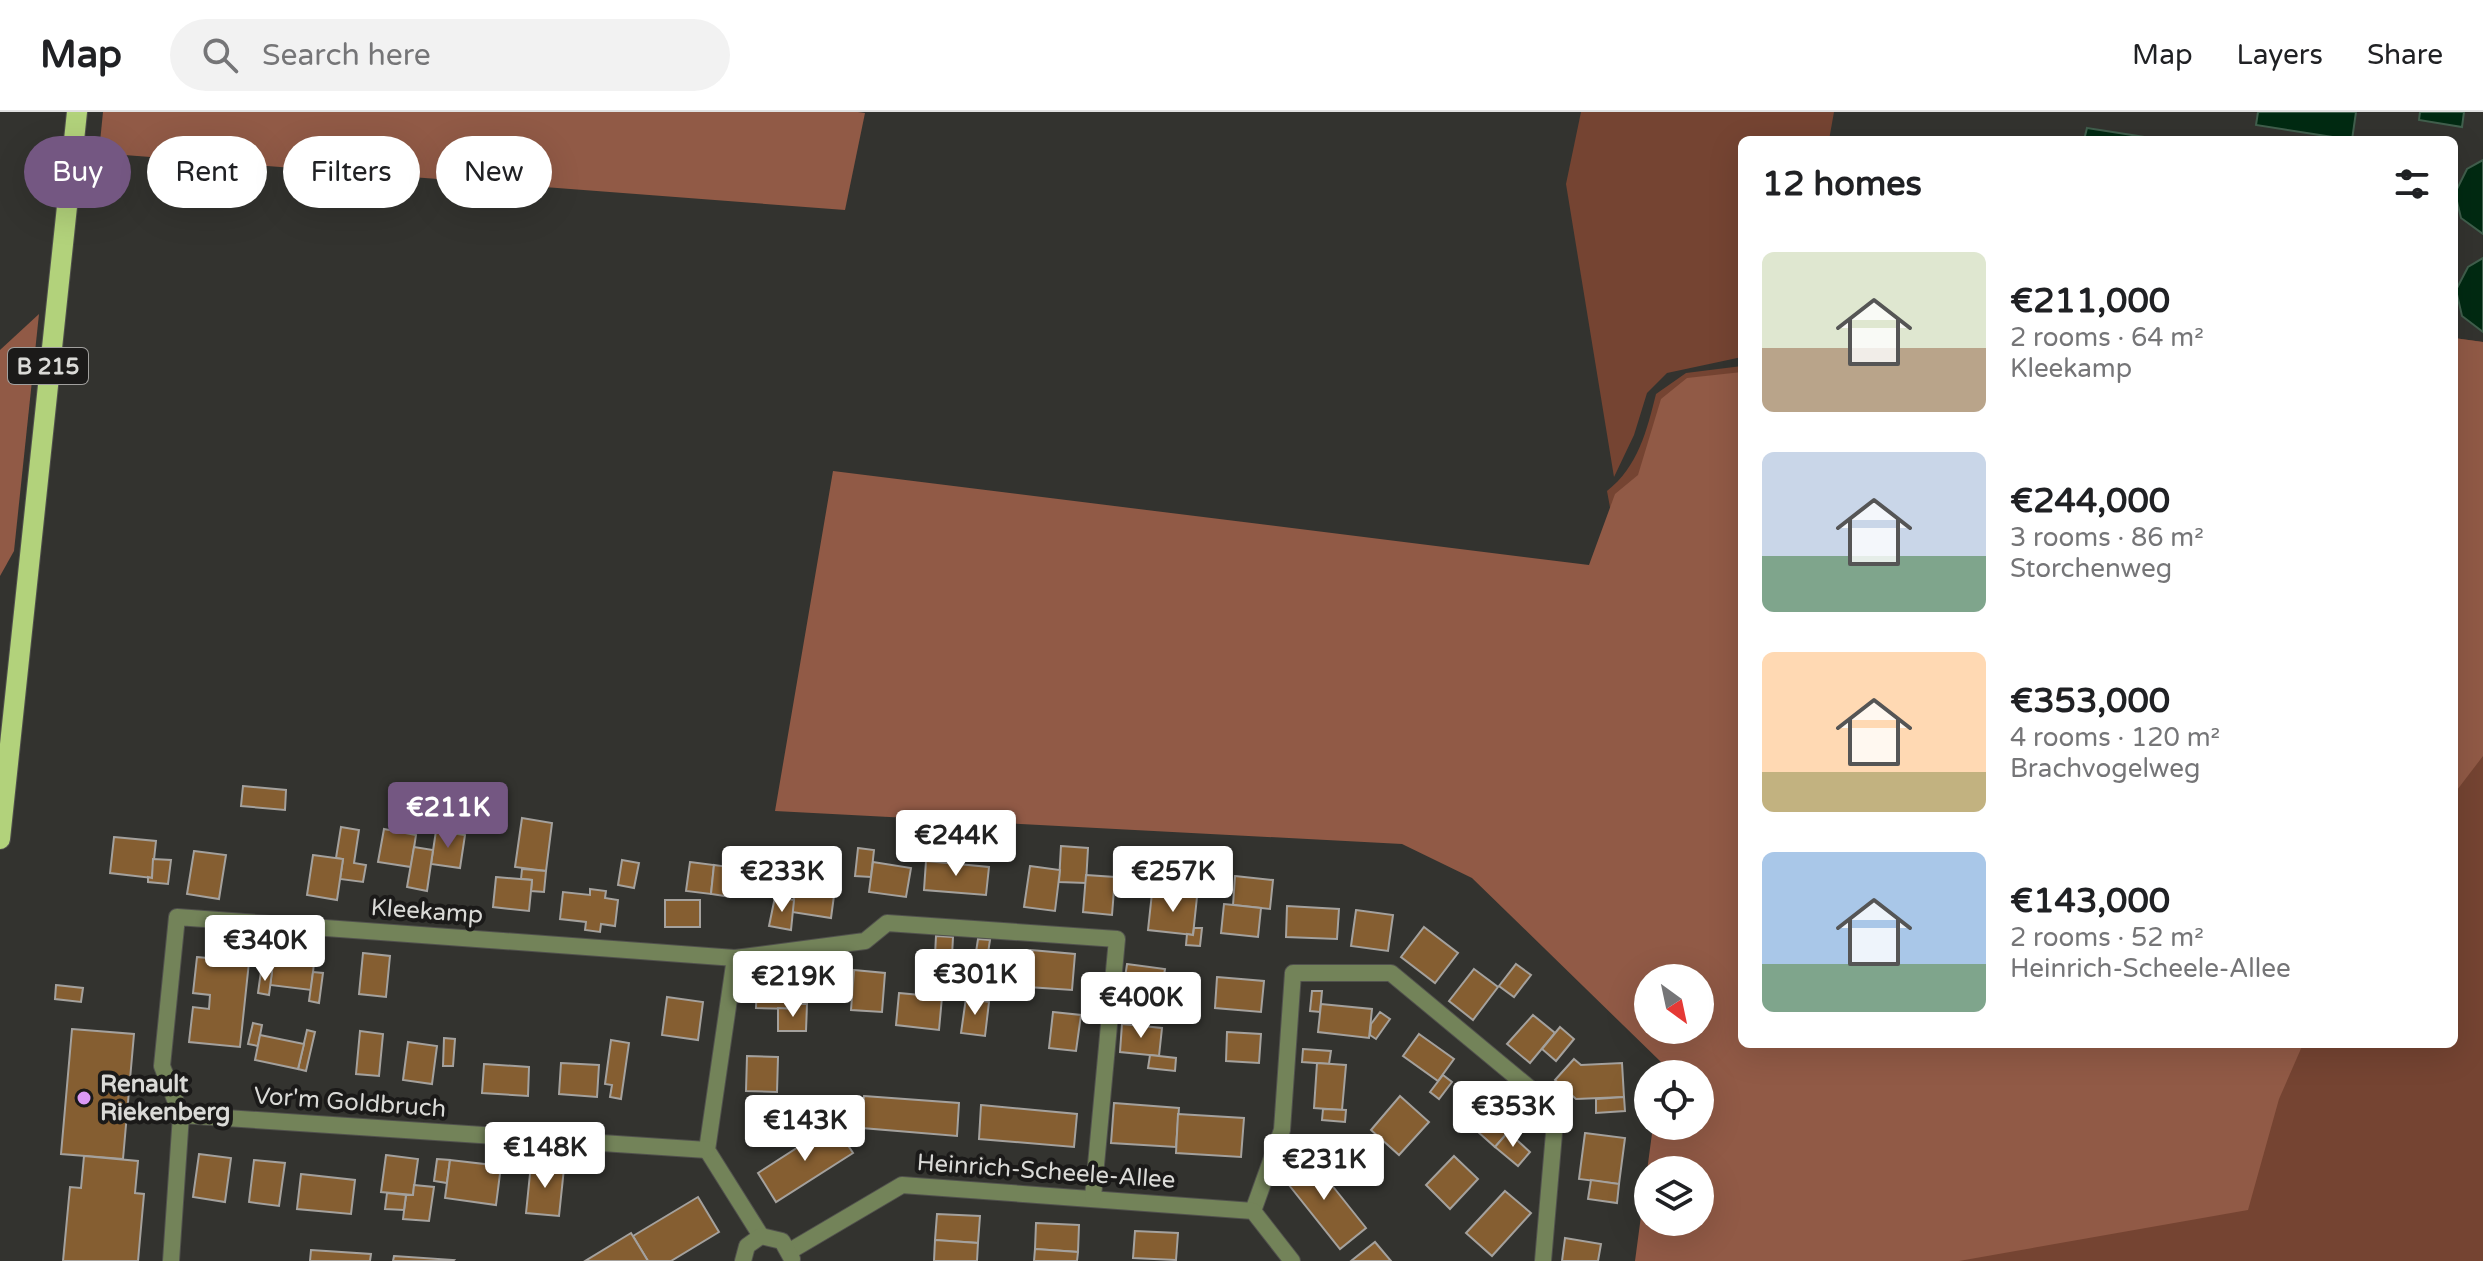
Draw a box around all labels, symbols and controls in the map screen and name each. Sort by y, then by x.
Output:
search box [170,19,730,91]
text: Map [40,32,122,78]
icon: search [198,33,242,77]
text: Search here [262,37,431,74]
text: Map [2132,38,2193,72]
text: Layers [2237,38,2323,72]
text: Share [2367,38,2443,72]
chip: Buy [24,136,131,208]
chip: Rent [147,136,267,208]
chip: Filters [283,136,420,208]
chip: New [436,136,552,208]
icon: filters [2390,162,2434,206]
text: 12 homes [1762,164,1922,205]
text: €211,000 [2010,281,2170,322]
icon: home [1826,284,1922,380]
text: 2 rooms · 64 m² [2010,322,2204,353]
road number: B 215 [8,348,88,384]
text: Kleekamp [2010,353,2132,384]
text: €244,000 [2010,481,2170,522]
icon: home [1826,484,1922,580]
text: 3 rooms · 86 m² [2010,522,2204,553]
text: Storchenweg [2010,553,2172,584]
text: €353,000 [2010,681,2170,722]
icon: home [1826,684,1922,780]
text: 4 rooms · 120 m² [2010,722,2220,753]
text: Brachvogelweg [2010,753,2200,784]
pin: €211K [392,782,504,850]
text: €211K [406,792,490,823]
pin: €244K [900,810,1012,878]
text: €244K [914,820,998,851]
pin: €233K [726,846,838,914]
pin: €257K [1117,846,1229,914]
text: €233K [740,856,824,887]
text: €257K [1131,856,1215,887]
text: €143,000 [2010,881,2170,922]
icon: home [1826,884,1922,980]
street label: Kleekamp [370,893,484,930]
pin: €340K [209,915,321,983]
text: 2 rooms · 52 m² [2010,922,2204,953]
text: €340K [223,925,307,956]
pin: €301K [919,949,1031,1017]
pin: €219K [737,951,849,1019]
text: Heinrich-Scheele-Allee [2010,953,2291,984]
text: €301K [933,959,1017,990]
text: €219K [751,961,835,992]
north arrow [1634,964,1714,1044]
map controls [1634,964,1714,1236]
pin: €400K [1085,972,1197,1040]
text: €400K [1099,982,1183,1013]
button: locate [1634,1060,1714,1140]
place label: Renault Riekenberg [100,1070,230,1127]
street label: Vor'm Goldbruch [253,1081,447,1124]
pin: €353K [1457,1081,1569,1149]
marker: Renault Riekenberg [75,1089,93,1107]
text: €353K [1471,1091,1555,1122]
pin: €143K [749,1095,861,1163]
text: €143K [763,1105,847,1136]
pin: €148K [489,1122,601,1190]
text: €148K [503,1132,587,1163]
pin: €231K [1268,1134,1380,1202]
text: €231K [1282,1144,1366,1175]
street label: Heinrich-Scheele-Allee [916,1148,1176,1195]
button: layers [1634,1156,1714,1236]

